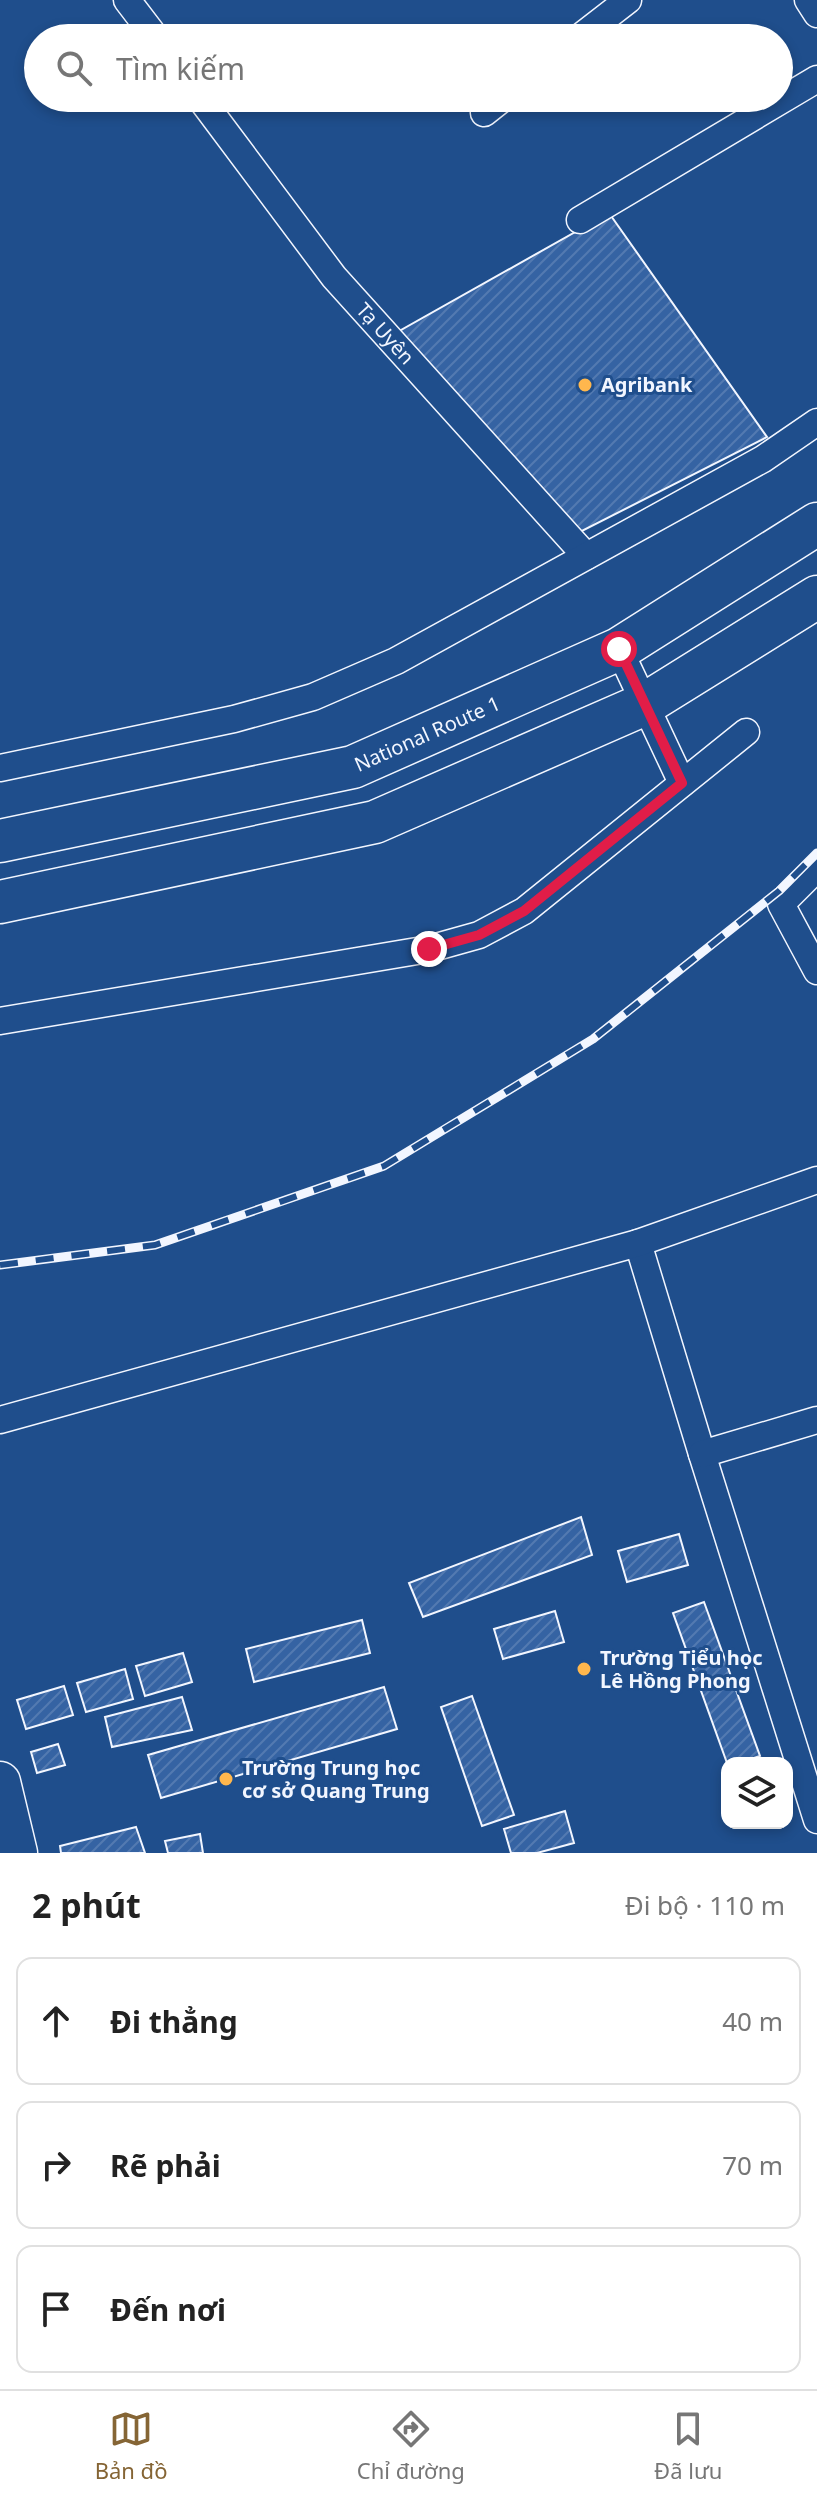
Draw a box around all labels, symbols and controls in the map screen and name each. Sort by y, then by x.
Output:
search box [24,24,793,112]
icon: search [52,46,96,90]
text: Tìm kiếm [116,48,245,89]
street label: Tạ Uyên [351,297,421,370]
place label: Agribank [601,371,693,398]
marker: Agribank [576,376,594,394]
route start [601,631,637,667]
street label: National Route 1 [350,689,504,778]
route end [411,931,447,967]
place label: Trường Tiểu học Lê Hồng Phong [600,1644,763,1694]
marker: Trường Tiểu học Lê Hồng Phong [575,1660,593,1678]
place label: Trường Trung học cơ sở Quang Trung [242,1754,430,1804]
map controls [721,1757,793,1829]
button: layers [721,1757,793,1829]
marker: Trường Trung học cơ sở Quang Trung [217,1770,235,1788]
text: 2 phút [32,1882,141,1928]
text: Đi bộ · 110 m [625,1887,785,1923]
icon: ahead [34,1999,78,2043]
text: Đi thẳng [110,2001,238,2042]
text: 40 m [722,2003,783,2039]
icon: right [34,2143,78,2187]
text: Rẽ phải [110,2145,221,2186]
text: 70 m [722,2147,783,2183]
icon: arrive [34,2287,78,2331]
text: Đến nơi [110,2289,226,2330]
tab: Bản đồ [95,2407,168,2485]
tab: Chỉ đường [357,2407,465,2485]
tab: Đã lưu [654,2407,722,2485]

